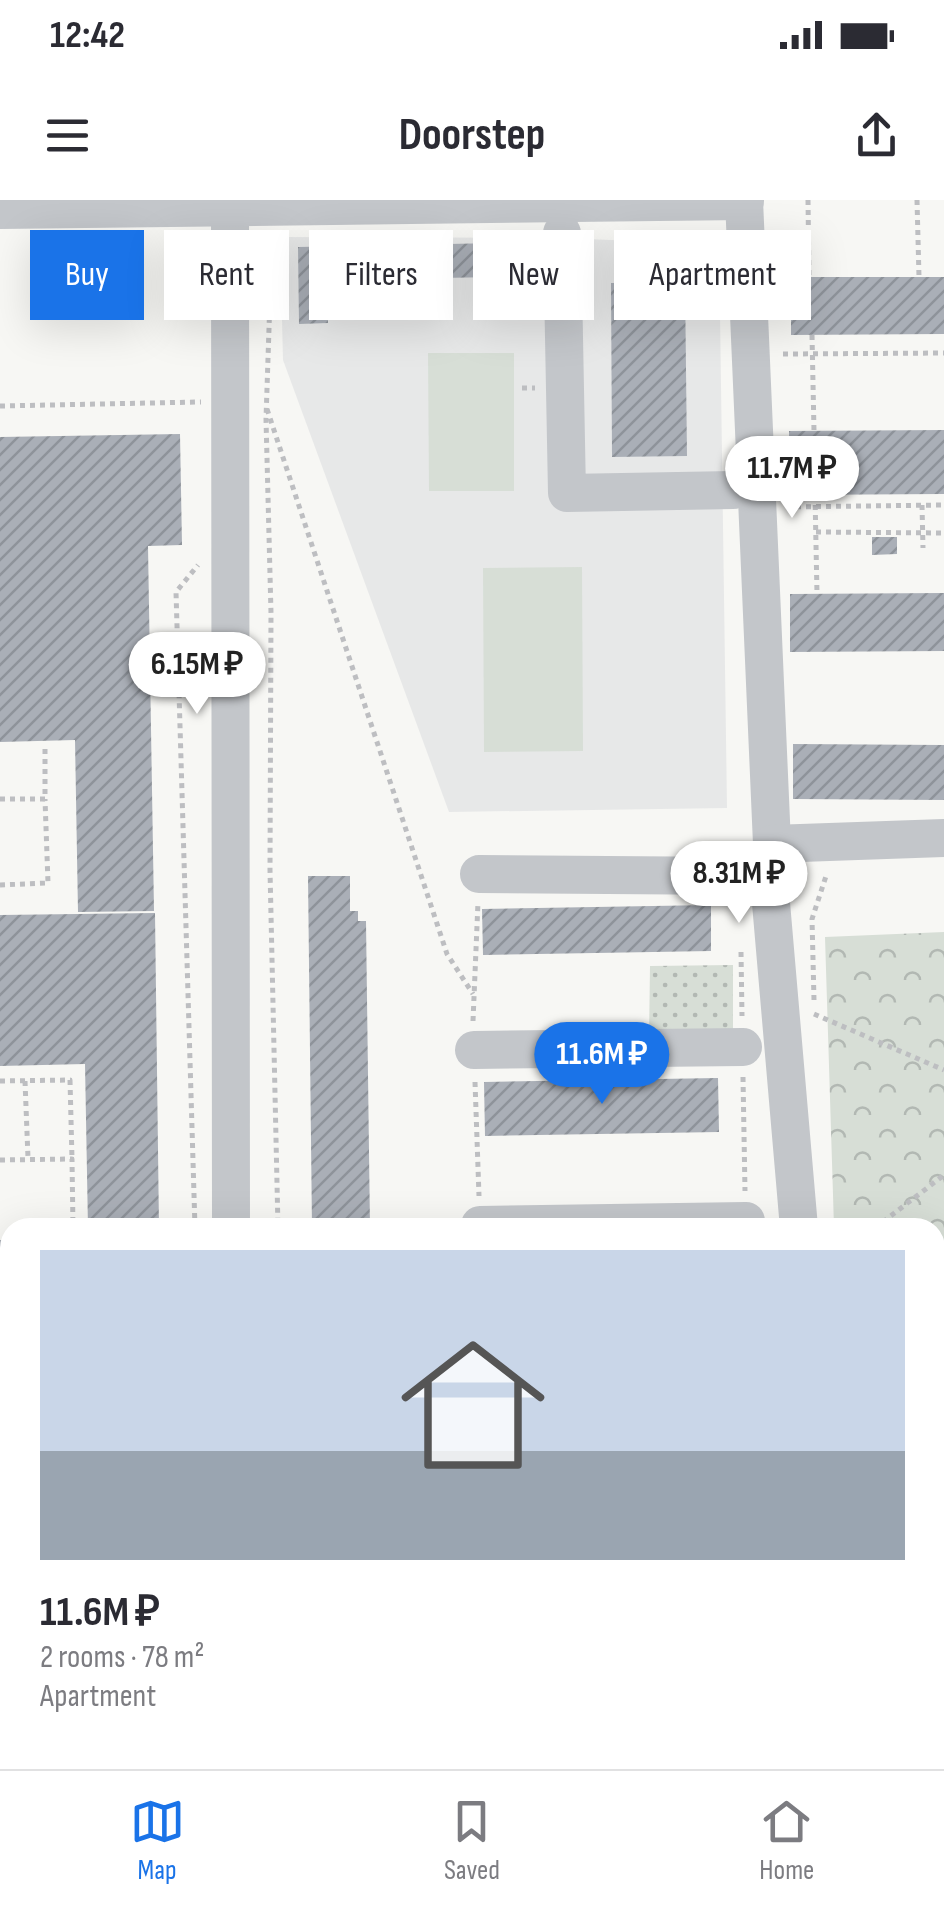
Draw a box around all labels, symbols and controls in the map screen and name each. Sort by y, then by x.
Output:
text: 12:42 [50,13,125,58]
icon: menu [40,108,95,163]
text: Doorstep [399,108,545,163]
icon: share [849,108,904,163]
chip: Buy [30,230,144,320]
chip: Rent [164,230,289,320]
chip: Filters [309,230,453,320]
chip: New [473,230,594,320]
chip: Apartment [614,230,811,320]
pin: 11.7M ₽ [700,436,884,521]
text: 11.7M ₽ [747,449,837,488]
pin: 6.15M ₽ [105,632,289,717]
text: 6.15M ₽ [151,645,243,684]
pin: 8.31M ₽ [647,841,831,926]
text: 8.31M ₽ [692,854,786,893]
pin: 11.6M ₽ [510,1022,694,1107]
text: 11.6M ₽ [556,1035,648,1074]
icon: home [383,1315,563,1495]
text: 11.6M ₽ [40,1587,160,1638]
text: 2 rooms · 78 m² [40,1638,204,1677]
text: Apartment [40,1677,156,1716]
tab: Map [130,1794,185,1887]
tab: Saved [444,1794,500,1887]
tab: Home [759,1794,814,1887]

